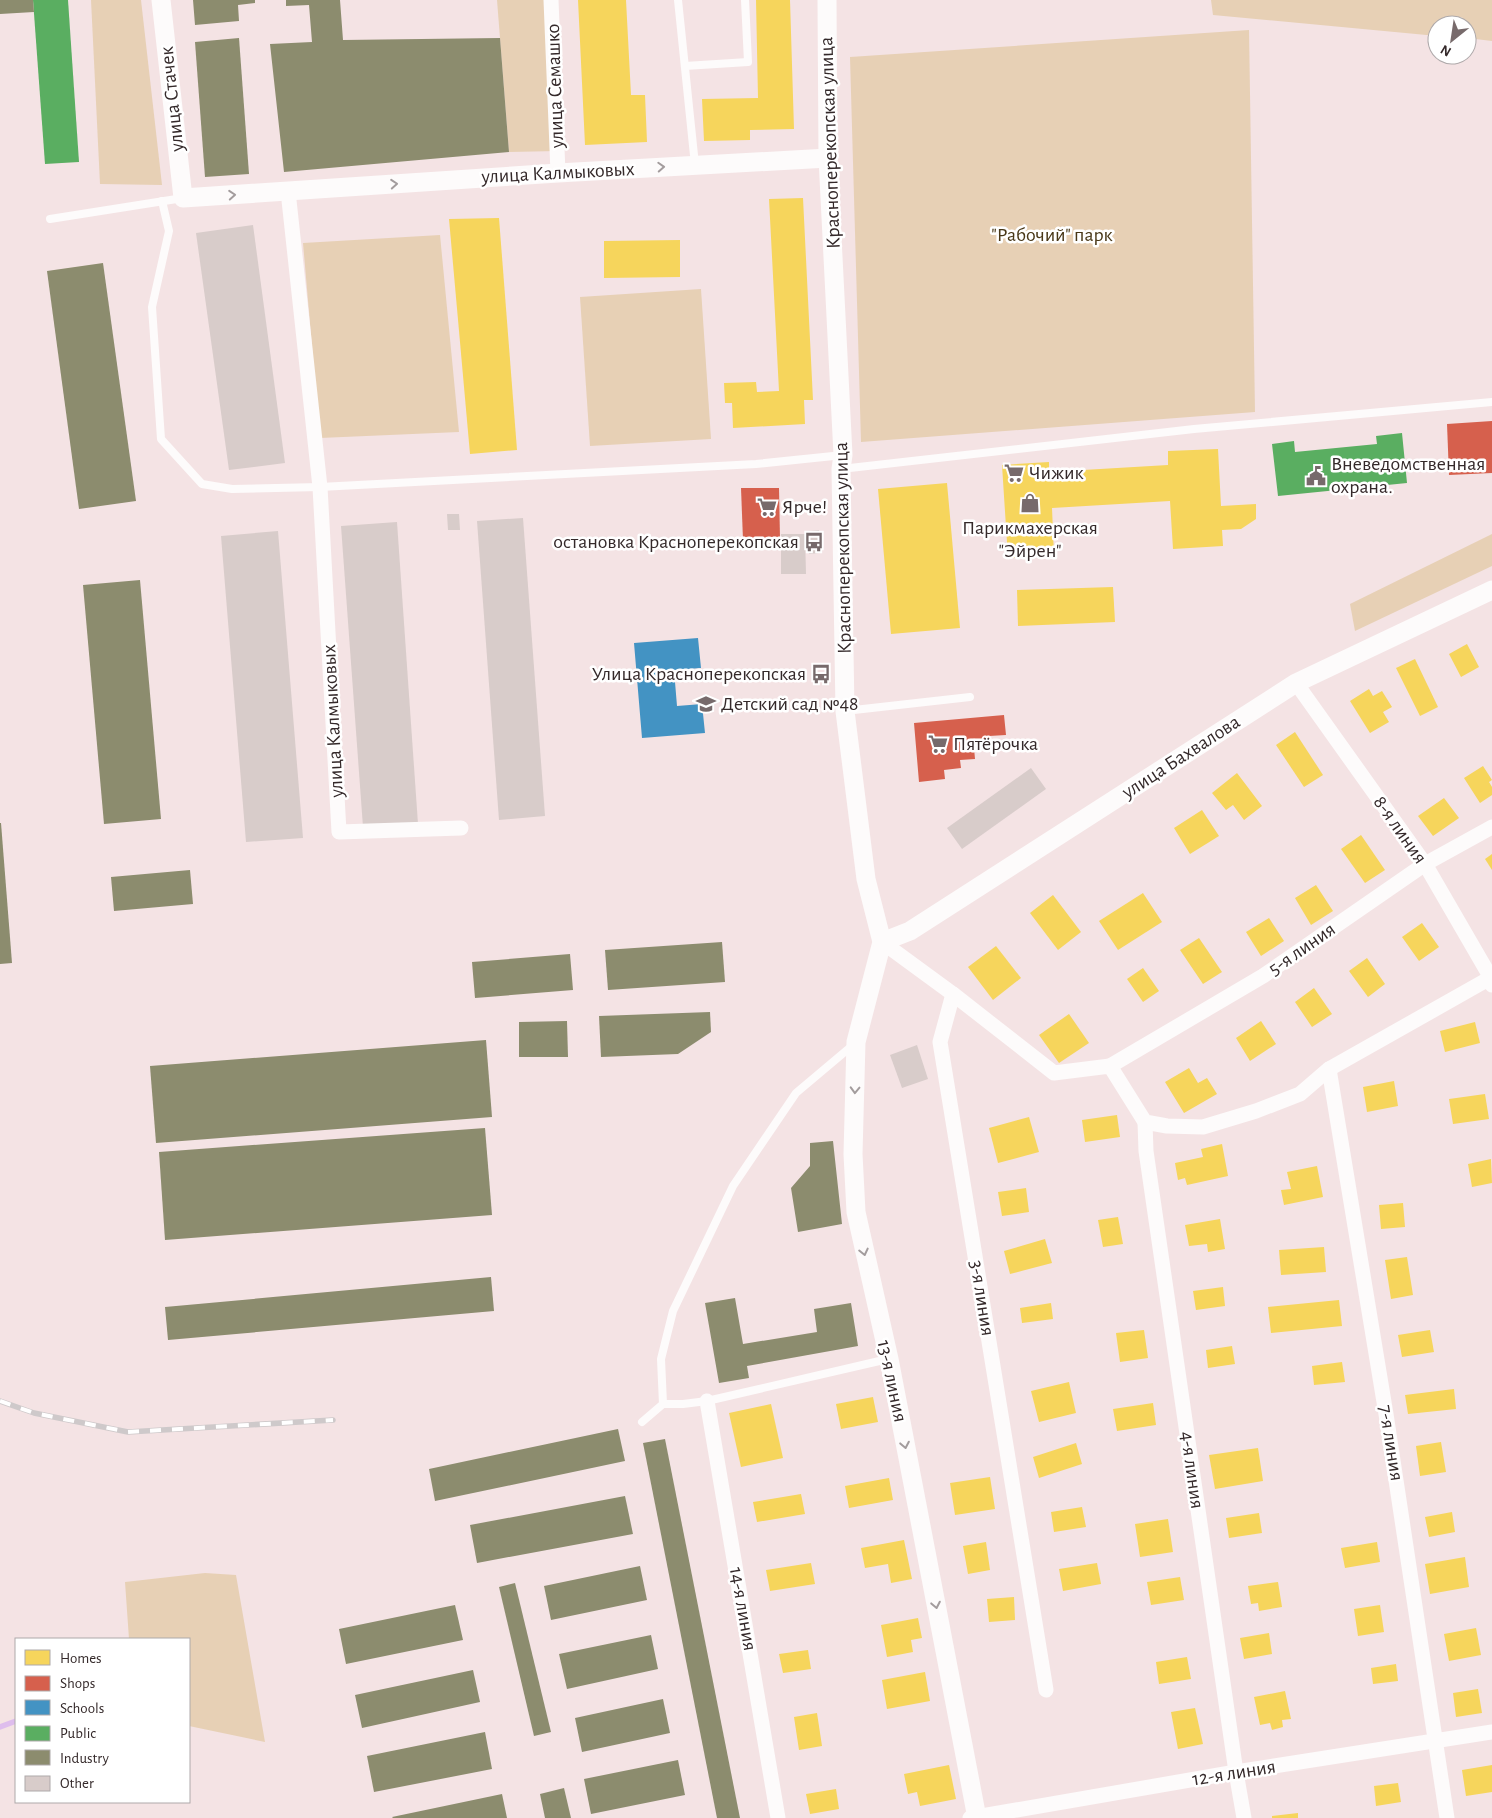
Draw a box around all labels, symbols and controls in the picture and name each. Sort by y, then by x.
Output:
north arrow [1427,15,1477,65]
street label: улица Семашко [543,23,567,150]
street label: Красноперекопская улица [816,37,844,249]
text: N [1438,42,1454,59]
street label: улица Стачек [157,45,188,154]
street label: улица Калмыковых [480,159,635,187]
one-way arrow [657,162,665,173]
one-way arrow [390,178,398,189]
one-way arrow [228,189,236,200]
park label: "Рабочий" парк [991,225,1113,245]
street label: Красноперекопская улица [831,442,855,654]
place label: Вневедомственная охрана. [1331,454,1485,497]
supermarket icon: Чижик [1003,462,1025,484]
place label: Чижик [1029,463,1084,483]
public building icon: Вневедомственная охрана. [1305,465,1327,487]
shop icon: Парикмахерская "Эйрен" [1019,492,1041,514]
supermarket icon: Ярче! [756,496,778,518]
place label: Ярче! [782,497,827,517]
place label: Парикмахерская "Эйрен" [962,518,1098,561]
bus stop icon: остановка Красноперекопская [803,531,825,553]
place label: остановка Красноперекопская [553,532,799,552]
street label: улица Калмыковых [319,644,347,799]
bus stop icon: Улица Красноперекопская [810,663,832,685]
place label: Улица Красноперекопская [592,664,806,684]
school or university icon: Детский сад №48 [695,693,717,715]
place label: Детский сад №48 [721,694,859,714]
street label: улица Бахвалова [1118,712,1243,803]
supermarket icon: Пятёрочка [927,733,949,755]
place label: Пятёрочка [953,734,1038,754]
street label: 8-я линия [1369,792,1431,868]
street label: 5-я линия [1265,919,1339,979]
one-way arrow [849,1087,860,1095]
one-way arrow [859,1247,869,1256]
street label: 3-я линия [966,1259,998,1337]
street label: 13-я линия [874,1338,910,1424]
street label: 7-я линия [1375,1404,1407,1482]
street label: 4-я линия [1177,1430,1207,1510]
one-way arrow [900,1441,910,1449]
street label: 14-я линия [726,1565,760,1653]
one-way arrow [931,1600,941,1609]
legend [15,1638,190,1803]
text: Homes [60,1651,102,1666]
text: Shops [60,1676,95,1691]
text: Schools [60,1701,104,1716]
text: Public [60,1726,96,1741]
text: Industry [60,1751,109,1766]
street label: 12-я линия [1191,1757,1277,1789]
text: Other [60,1776,94,1791]

